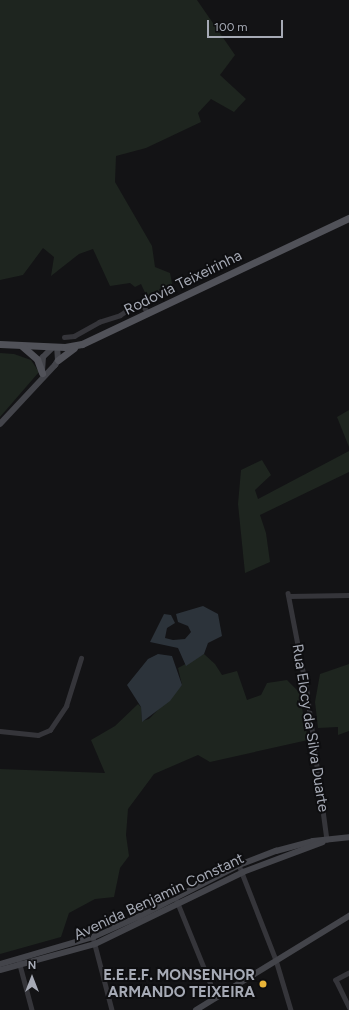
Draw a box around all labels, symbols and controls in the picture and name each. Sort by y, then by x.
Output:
scale bar [209,12,285,38]
text: 100 m [214,20,248,34]
street label: Rodovia Teixeirinha [121,247,245,319]
street label: Rua Elocy da Silva Duarte [288,643,332,813]
street label: Avenida Benjamin Constant [71,850,247,944]
north arrow [12,958,52,998]
text: N [28,959,36,972]
place label: E.E.E.F. MONSENHOR ARMANDO TEIXEIRA [103,966,255,1001]
marker: E.E.E.F. MONSENHOR ARMANDO TEIXEIRA [258,979,268,989]

